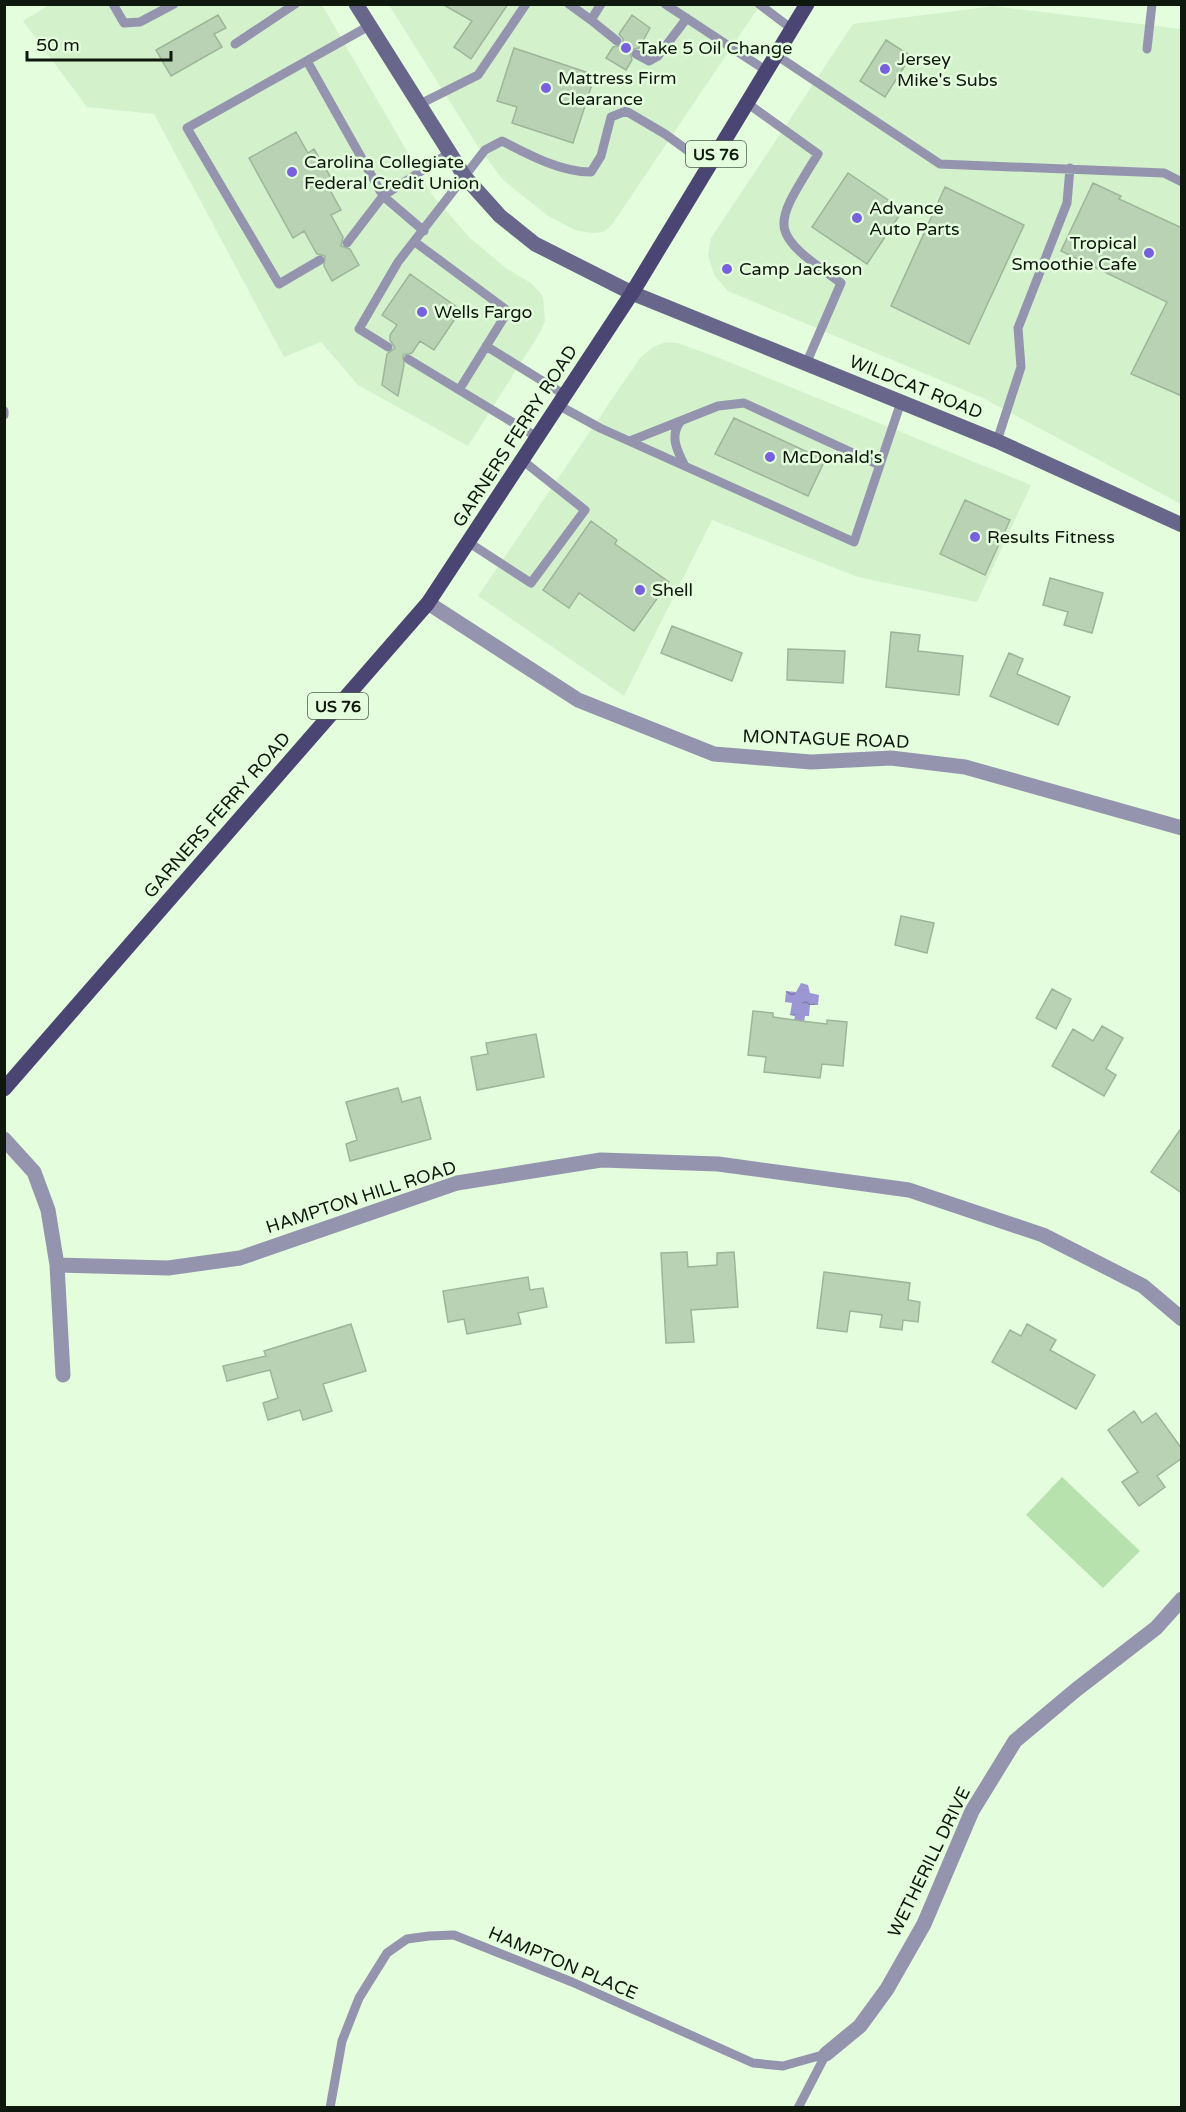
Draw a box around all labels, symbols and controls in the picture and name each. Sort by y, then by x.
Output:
scale bar [27,24,171,62]
text: 50 m [36,34,80,56]
place label: Take 5 Oil Change [638,37,792,59]
marker: Take 5 Oil Change [619,41,633,55]
place label: Jersey Mike's Subs [897,48,998,91]
marker: Jersey Mike's Subs [878,62,892,76]
place label: Mattress Firm Clearance [558,67,676,110]
marker: Mattress Firm Clearance [539,81,553,95]
road number: US 76 [686,141,746,167]
place label: Carolina Collegiate Federal Credit Union [304,151,479,194]
marker: Carolina Collegiate Federal Credit Union [285,165,299,179]
place label: Advance Auto Parts [869,197,960,240]
marker: Advance Auto Parts [850,211,864,225]
place label: Tropical Smoothie Cafe [1012,232,1137,275]
marker: Tropical Smoothie Cafe [1142,246,1156,260]
place label: Camp Jackson [739,258,863,280]
marker: Camp Jackson [720,262,734,276]
place label: Wells Fargo [434,301,533,323]
marker: Wells Fargo [415,305,429,319]
street label: GARNERS FERRY ROAD [448,341,582,531]
street label: WILDCAT ROAD [846,350,986,424]
place label: McDonald's [782,446,882,468]
marker: McDonald's [763,450,777,464]
place label: Results Fitness [987,526,1115,548]
marker: Results Fitness [968,530,982,544]
place label: Shell [652,579,693,601]
marker: Shell [633,583,647,597]
road number: US 76 [308,693,368,719]
street label: MONTAGUE ROAD [742,725,910,753]
street label: GARNERS FERRY ROAD [139,728,295,902]
street label: HAMPTON HILL ROAD [263,1156,459,1238]
street label: WETHERILL DRIVE [883,1783,975,1941]
street label: HAMPTON PLACE [485,1922,641,2004]

